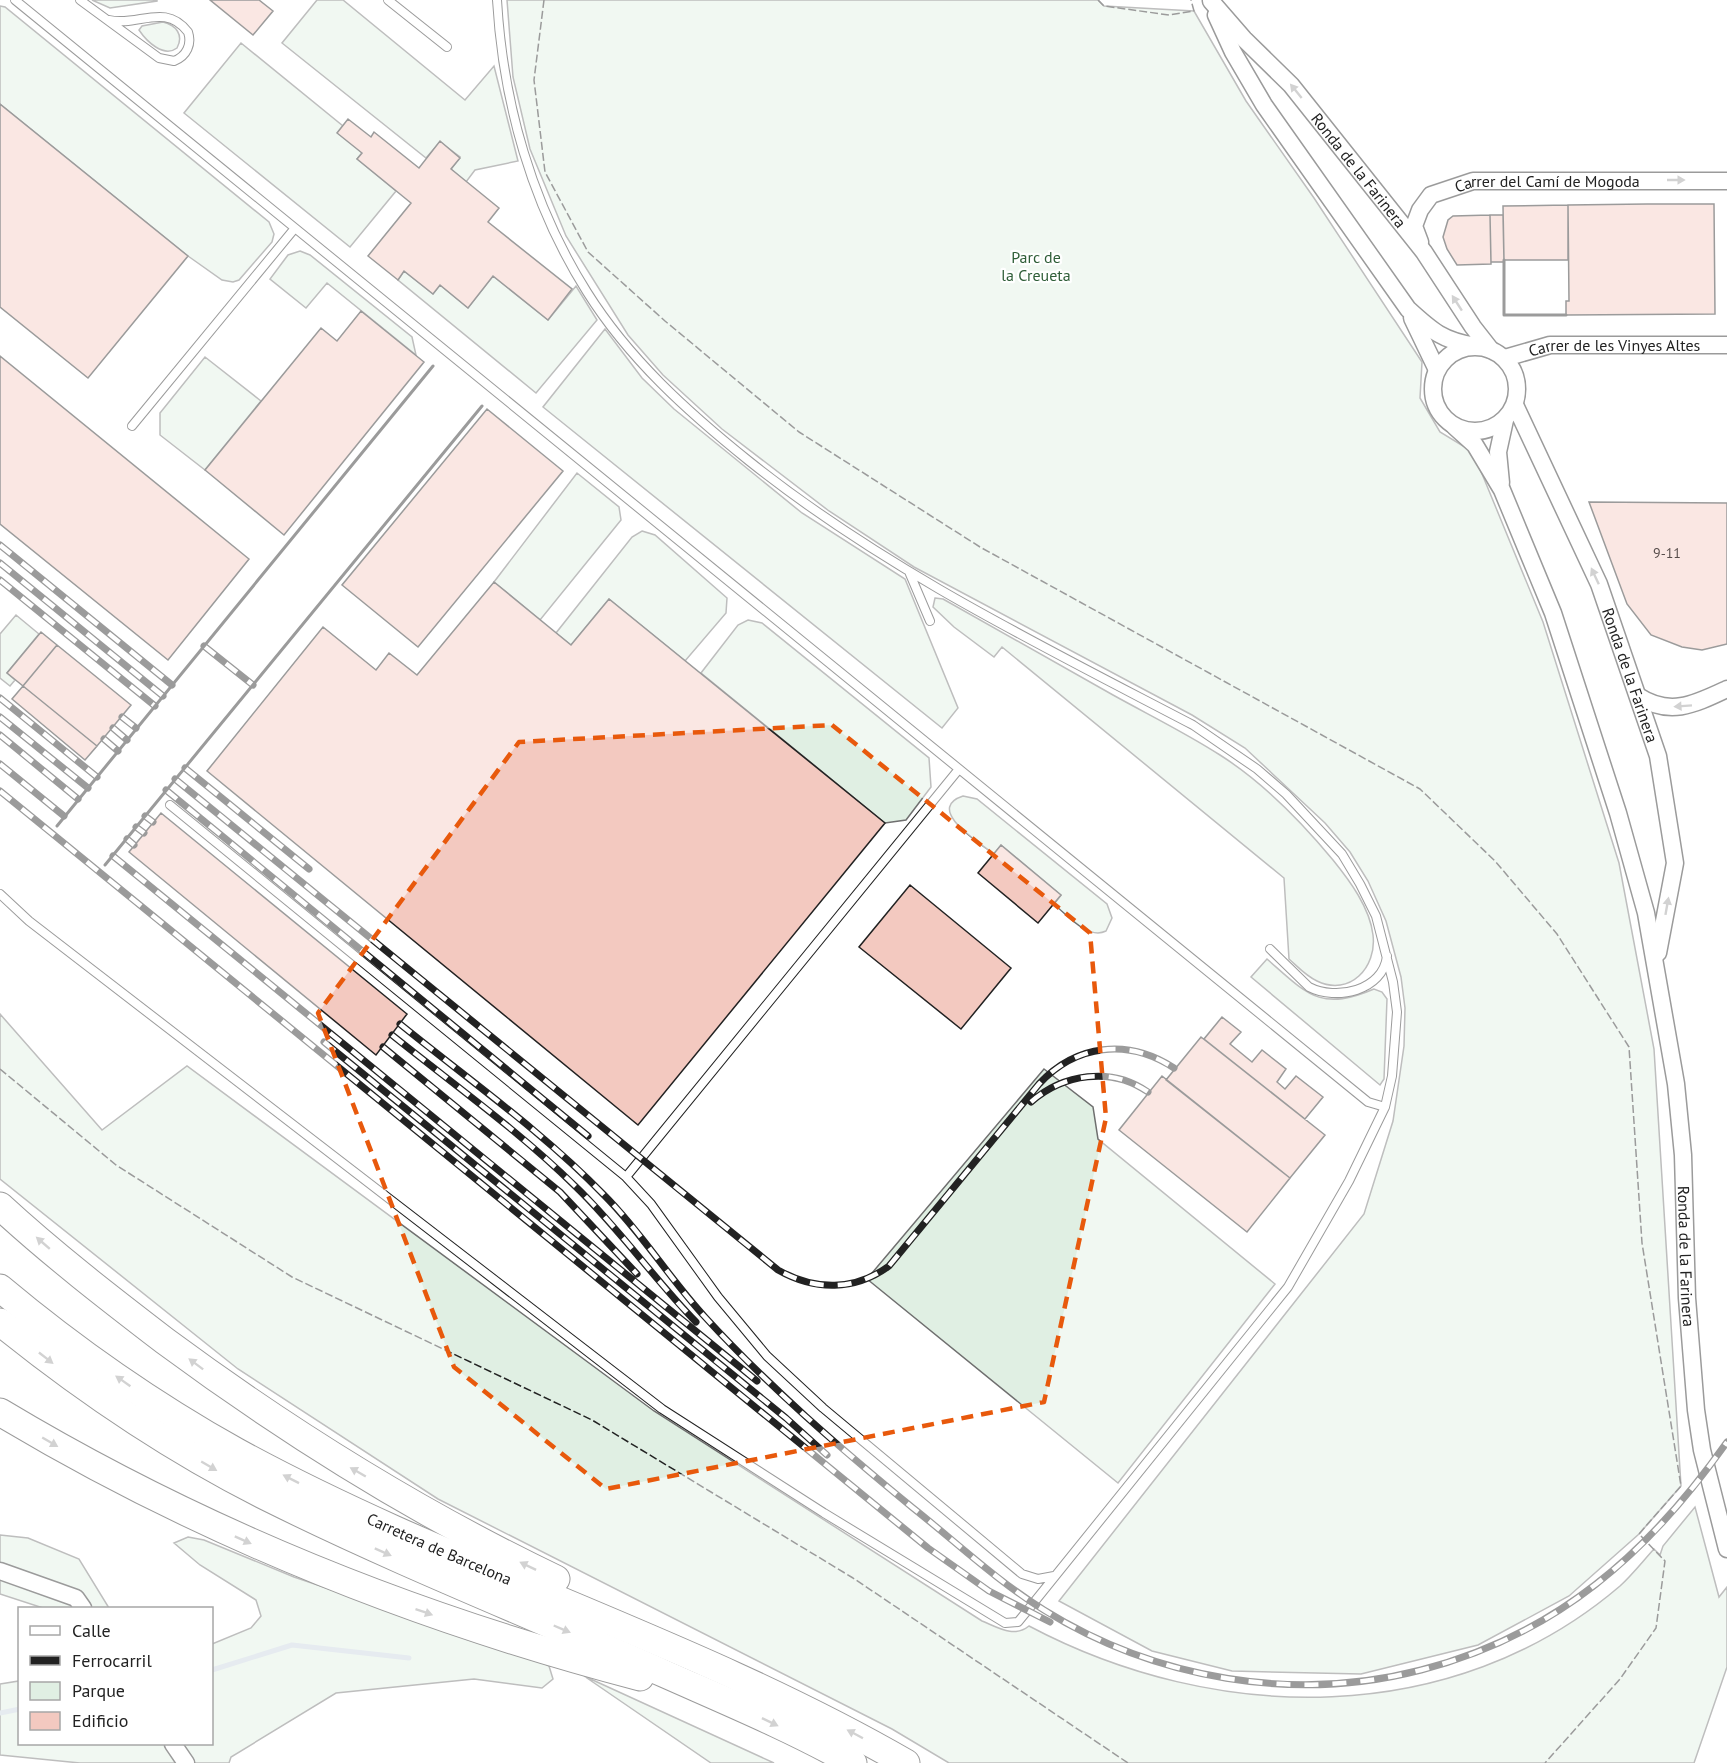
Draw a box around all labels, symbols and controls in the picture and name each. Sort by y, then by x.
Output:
one-way arrow [1289,83,1302,99]
street label: Ronda de la Farinera [1307,109,1411,232]
street label: Carrer del Camí de Mogoda [1452,171,1640,196]
one-way arrow [1667,175,1686,185]
park label: Parc de la Creueta [1001,247,1071,285]
one-way arrow [1451,295,1463,311]
street label: Carrer de les Vinyes Altes [1526,335,1701,361]
house number: 9-11 [1653,544,1681,562]
one-way arrow [1591,568,1600,585]
street label: Ronda de la Farinera [1598,605,1663,745]
one-way arrow [1673,701,1692,710]
one-way arrow [1663,896,1672,915]
street label: Ronda de la Farinera [1674,1185,1699,1328]
one-way arrow [36,1237,51,1250]
one-way arrow [38,1352,54,1365]
one-way arrow [188,1358,203,1370]
one-way arrow [115,1375,131,1387]
one-way arrow [42,1437,59,1447]
one-way arrow [201,1460,217,1471]
one-way arrow [349,1467,366,1477]
one-way arrow [282,1475,299,1484]
street label: Carretera de Barcelona [364,1508,515,1589]
one-way arrow [234,1535,252,1545]
one-way arrow [375,1547,393,1557]
one-way arrow [520,1562,537,1571]
legend [18,1607,213,1745]
one-way arrow [415,1608,433,1617]
text: Calle [72,1619,111,1642]
one-way arrow [554,1625,571,1634]
text: Ferrocarril [72,1649,152,1672]
text: Parque [72,1679,125,1702]
text: Edificio [72,1709,128,1732]
one-way arrow [761,1717,778,1726]
one-way arrow [846,1730,864,1740]

